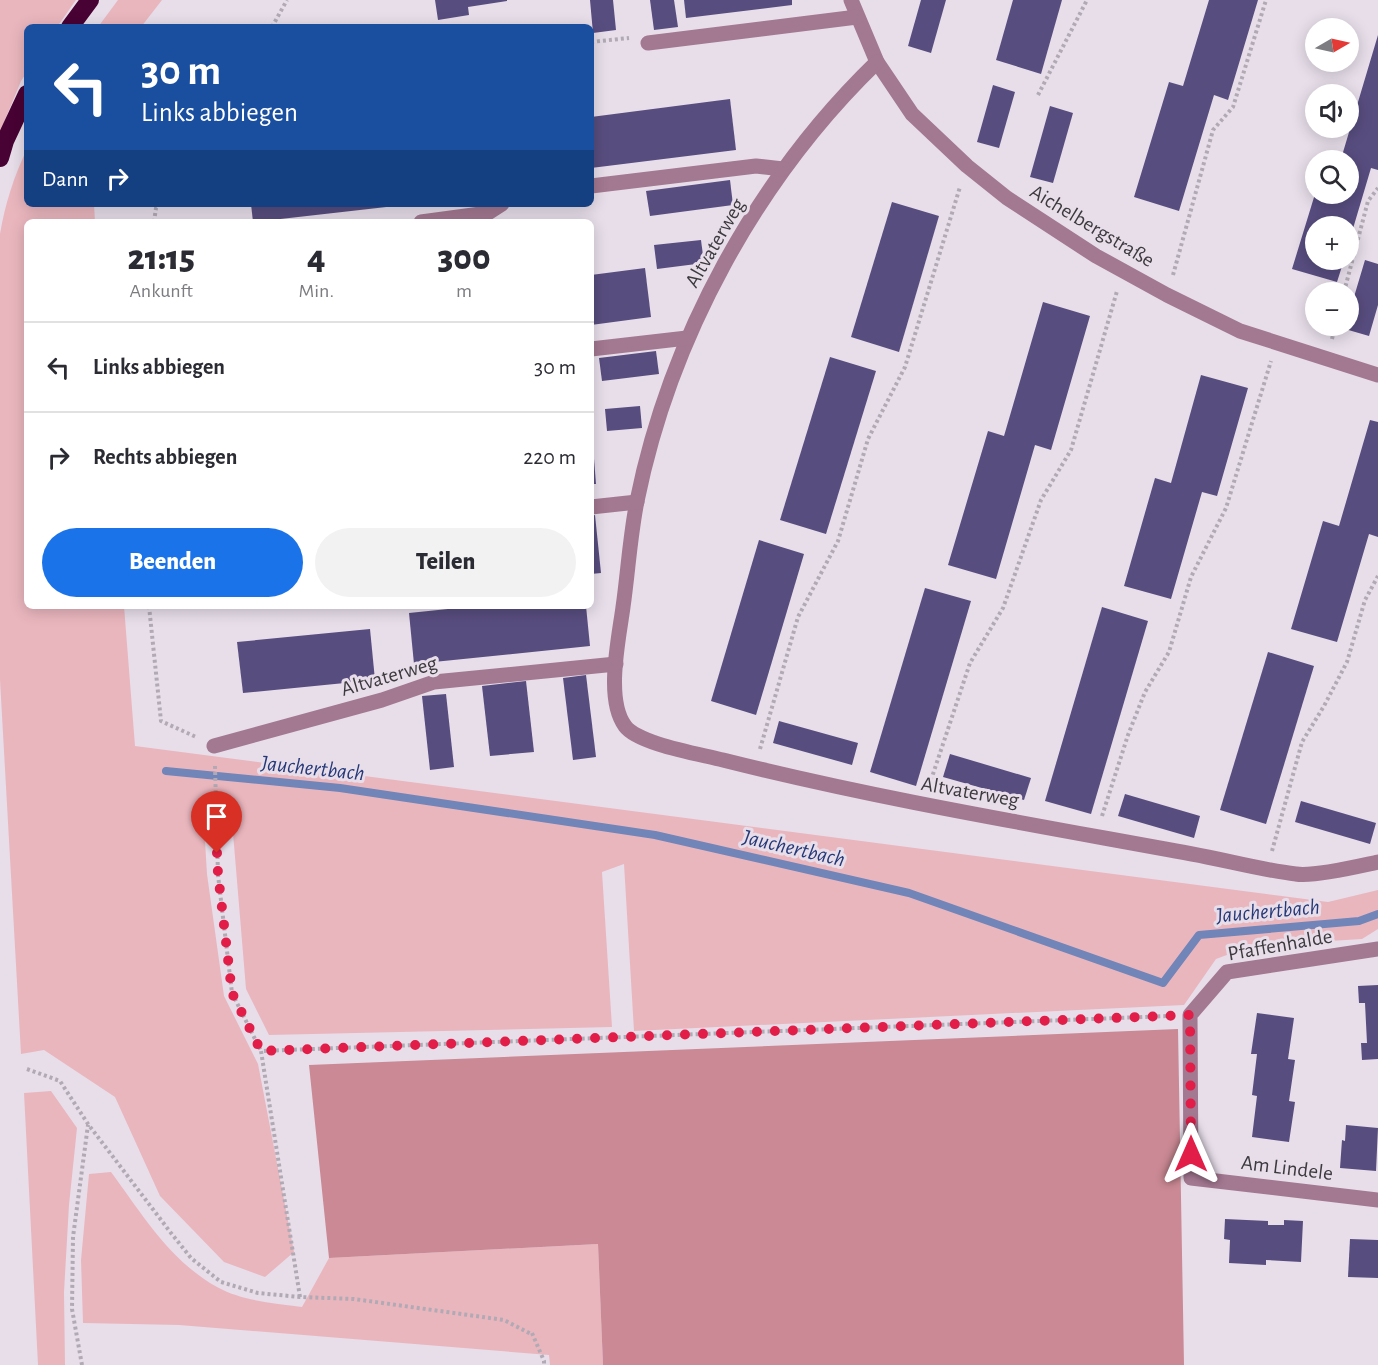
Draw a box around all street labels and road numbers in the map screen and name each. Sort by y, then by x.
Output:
street label: Aichelbergstraße [1026,181,1158,271]
street label: Altvaterweg [681,194,749,291]
street label: Altvaterweg [339,652,440,700]
street label: Altvaterweg [919,773,1021,811]
street label: Pfaffenhalde [1226,925,1334,965]
street label: Am Lindele [1240,1152,1334,1184]

